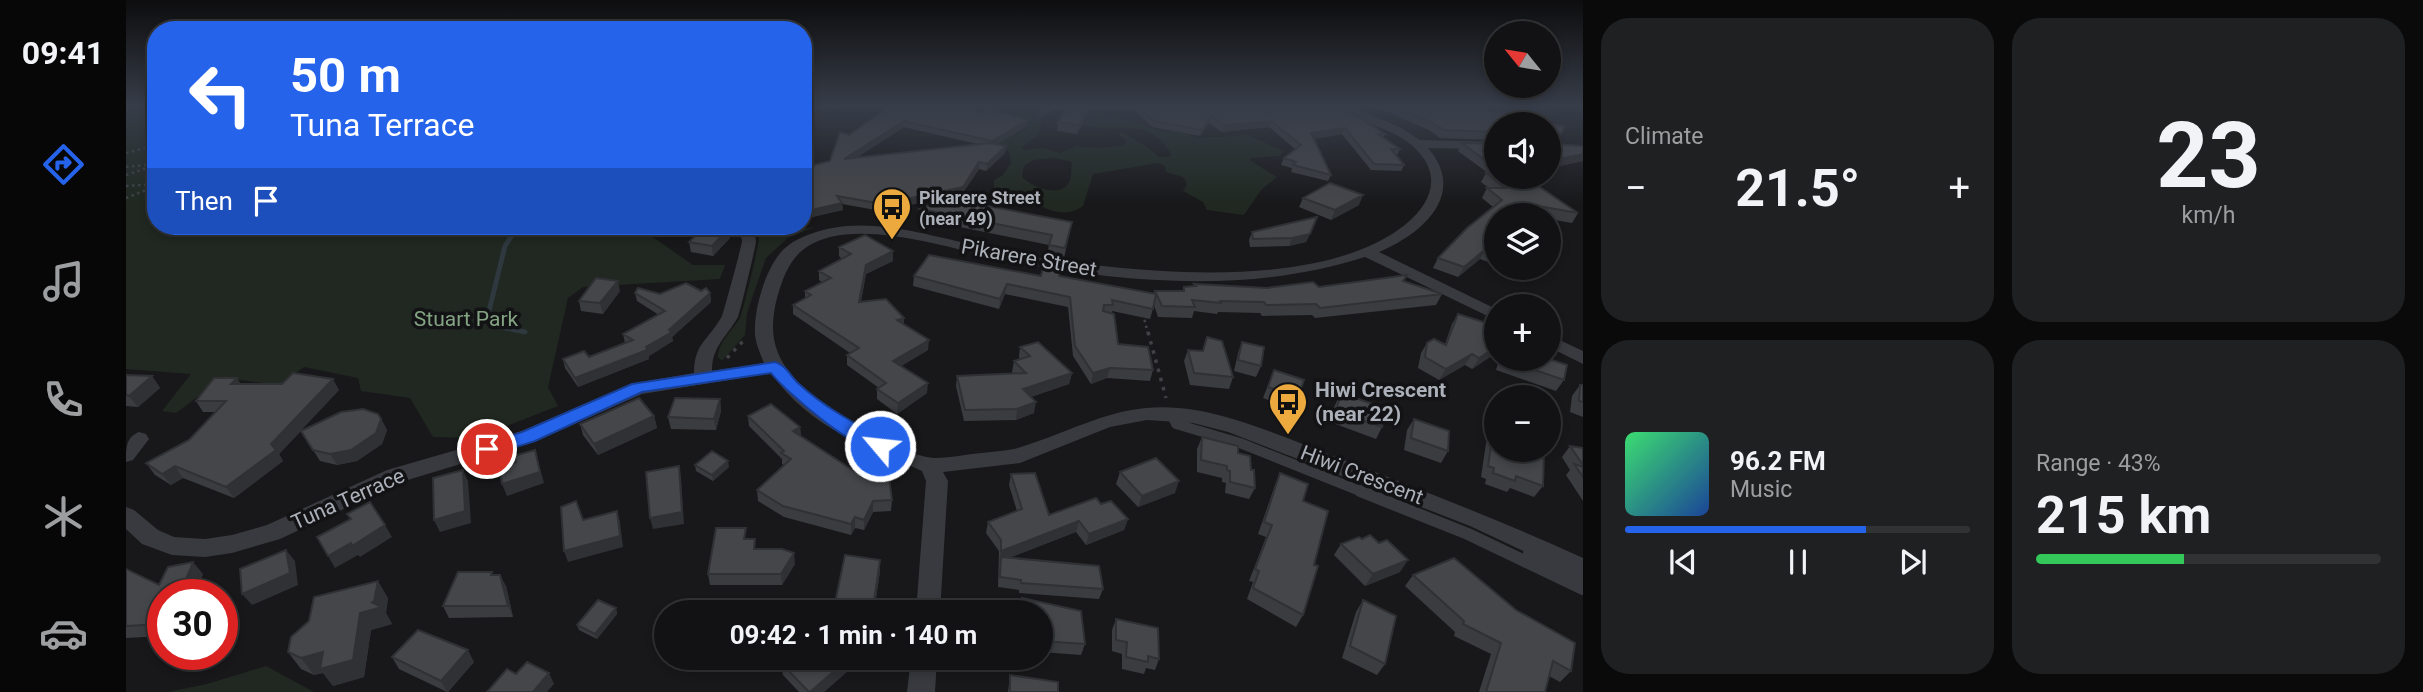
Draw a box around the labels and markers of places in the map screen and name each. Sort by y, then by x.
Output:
bus stop icon: Pikarere Street (near 49) [871,186,913,241]
place label: Pikarere Street (near 49) [919,187,1041,230]
place label: Hiwi Crescent (near 22) [1315,378,1446,426]
bus stop icon: Hiwi Crescent (near 22) [1267,381,1309,436]
pin [457,419,517,479]

